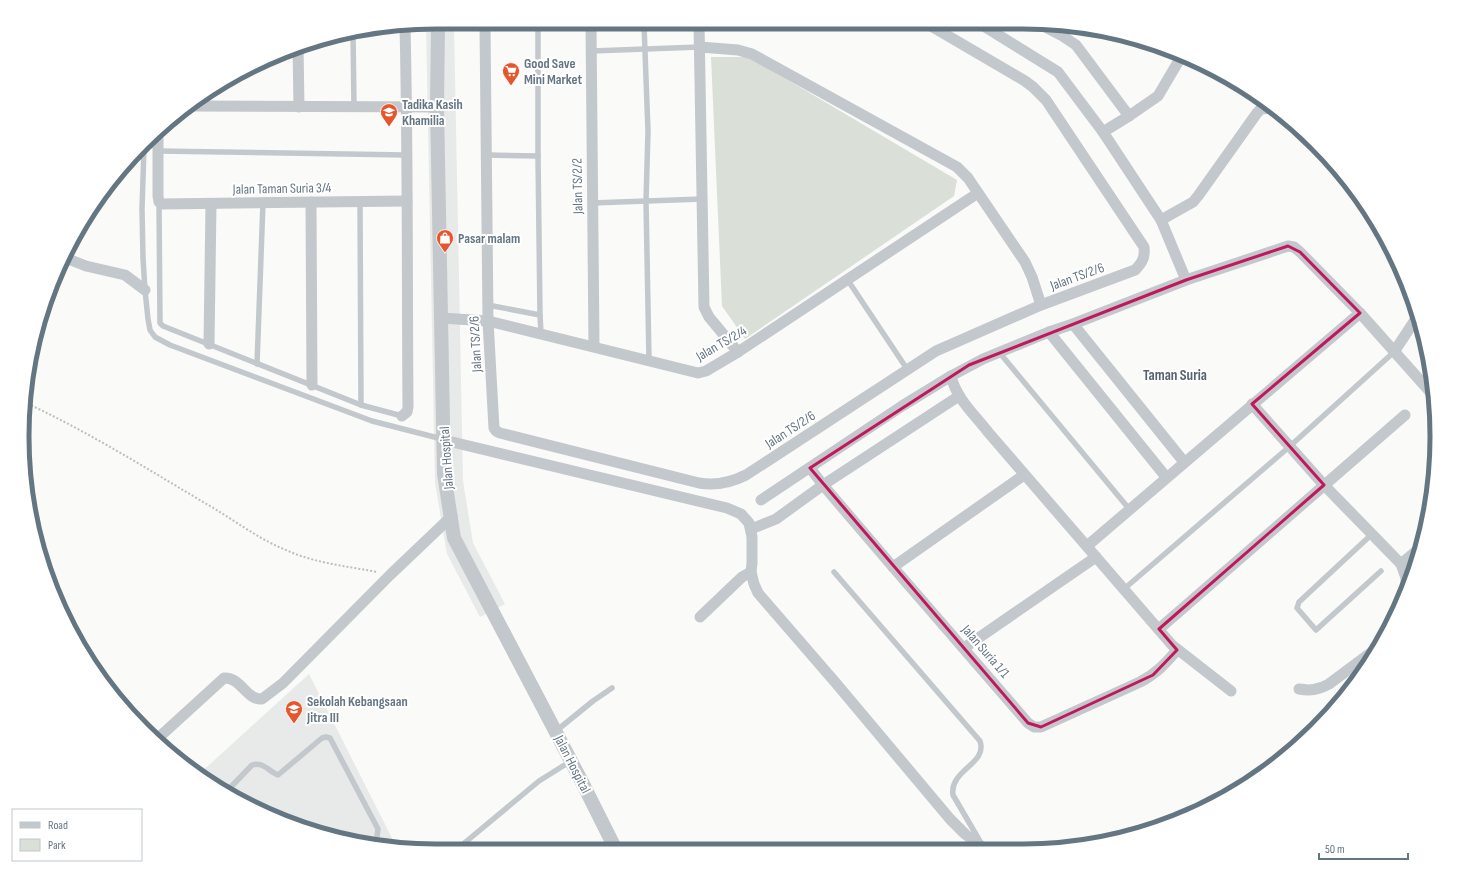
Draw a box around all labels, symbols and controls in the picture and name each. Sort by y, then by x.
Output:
place label: Good Save Mini Market [524,55,582,88]
supermarket icon: Good Save Mini Market [501,61,521,86]
place label: Tadika Kasih Khamilia [402,96,463,129]
school or university icon: Tadika Kasih Khamilia [379,102,399,127]
street label: Jalan TS/2/2 [569,158,587,215]
street label: Jalan Taman Suria 3/4 [232,179,332,198]
shop icon: Pasar malam [435,228,455,253]
place label: Pasar malam [458,230,520,247]
street label: Jalan TS/2/6 [1047,259,1107,294]
street label: Jalan TS/2/6 [466,315,486,374]
street label: Jalan TS/2/4 [692,322,750,365]
district label: Taman Suria [1143,366,1207,385]
street label: Jalan TS/2/6 [761,407,819,452]
street label: Jalan Hospital [436,426,457,491]
street label: Jalan Suria 1/1 [957,621,1013,681]
place label: Sekolah Kebangsaan Jitra III [306,693,408,726]
school or university icon: Sekolah Kebangsaan Jitra III [284,699,304,724]
street label: Jalan Hospital [550,731,594,796]
legend [12,809,142,861]
text: Road [48,818,68,833]
scale bar [1319,835,1408,861]
text: Park [48,838,66,853]
text: 50 m [1325,842,1345,857]

